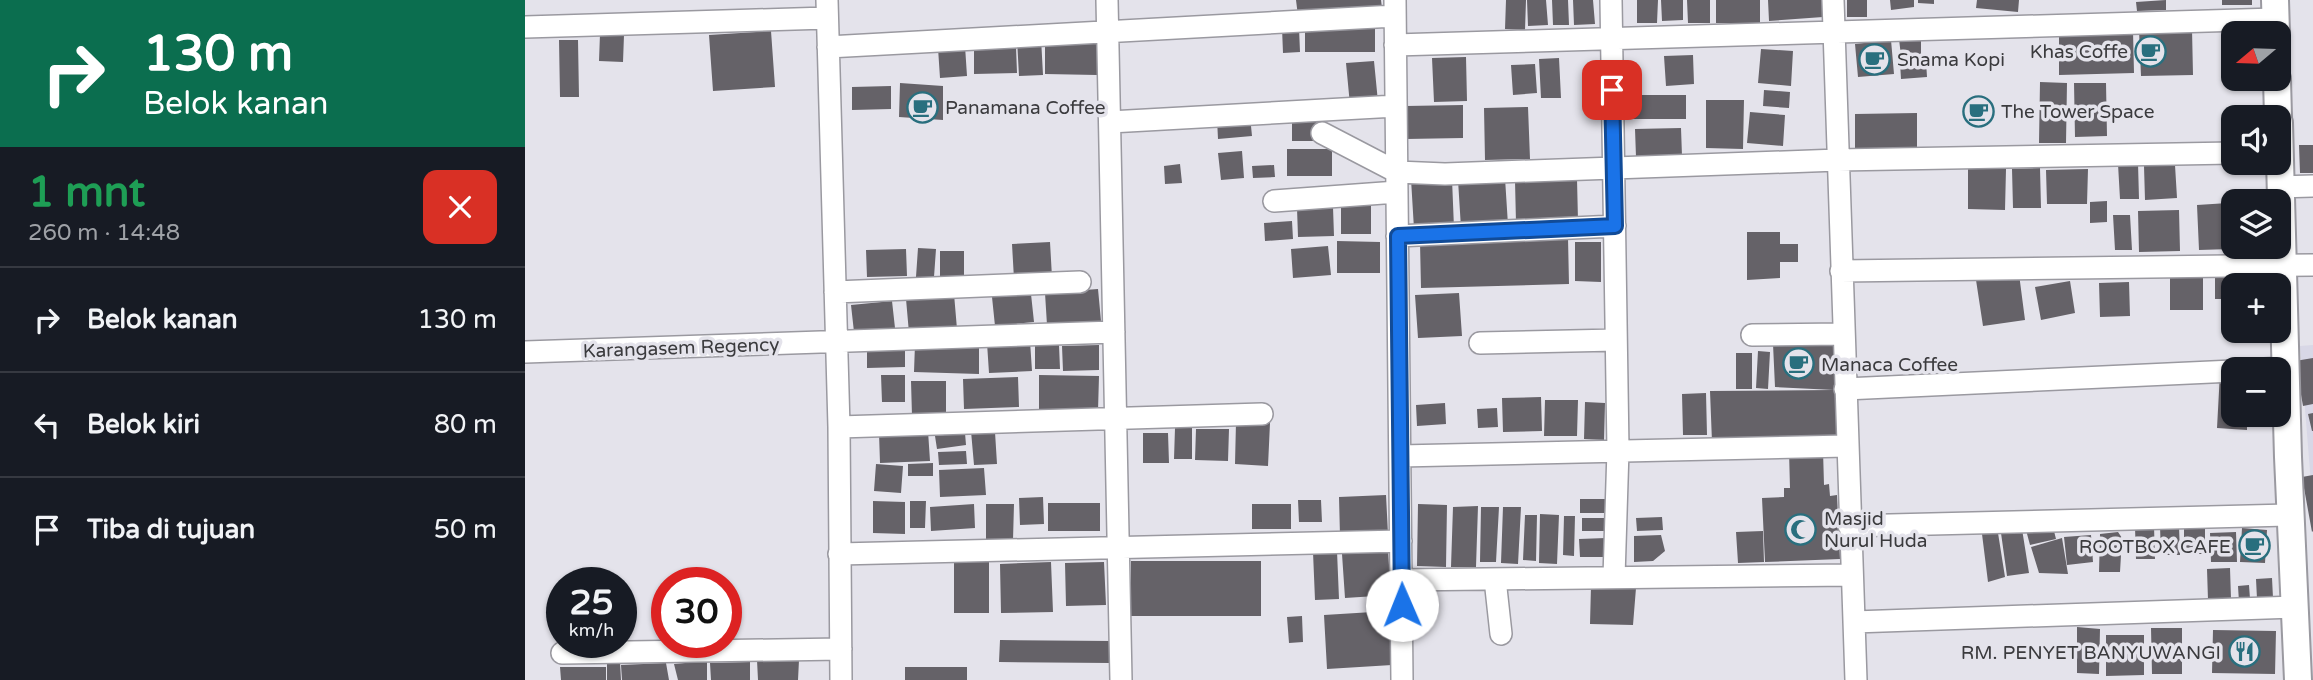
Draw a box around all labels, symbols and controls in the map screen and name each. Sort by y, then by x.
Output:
north arrow [2221,21,2291,91]
map controls [2221,21,2291,427]
text: 130 m [143,25,293,84]
icon: right [28,28,119,119]
cafe icon: Khas Coffe [2134,34,2168,68]
place label: Khas Coffe [2030,41,2128,63]
cafe icon: Snama Kopi [1857,42,1891,76]
place label: Snama Kopi [1897,49,2005,71]
pin [1582,60,1642,120]
icon: arrive [1593,71,1631,109]
text: Belok kanan [143,85,328,123]
cafe icon: Panamana Coffee [905,90,939,124]
cafe icon: The Tower Space [1961,94,1995,128]
place label: Panamana Coffee [945,97,1106,119]
place label: The Tower Space [2001,101,2154,123]
button: sound [2221,105,2291,175]
text: 1 mnt [28,167,145,218]
button: close [423,170,497,244]
button: layers [2221,189,2291,259]
text: 260 m · 14:48 [28,219,180,247]
button: + [2221,273,2291,343]
icon: right [28,301,66,339]
text: Belok kanan [87,304,238,335]
text: 130 m [417,304,497,335]
street label: Karangasem Regency [582,334,780,362]
cafe icon: Manaca Coffee [1781,347,1815,381]
place label: Manaca Coffee [1821,354,1958,376]
button: − [2221,357,2291,427]
icon: left [28,406,66,444]
text: Belok kiri [87,409,200,440]
text: 80 m [434,409,497,440]
place label: Masjid Nurul Huda [1824,508,1927,552]
icon: arrive [28,511,66,549]
mosque icon: Masjid Nurul Huda [1784,512,1818,546]
text: Tiba di tujuan [87,514,255,545]
text: 50 m [434,514,497,545]
cafe icon: ROOTBOX CAFE [2237,529,2271,563]
place label: ROOTBOX CAFE [2079,536,2231,558]
speed limit sign: 30 [651,567,742,658]
position arrow [1365,568,1439,642]
text: 25 [570,582,613,624]
text: km/h [569,619,614,641]
restaurant icon: RM. PENYET BANYUWANGI [2227,635,2261,669]
place label: RM. PENYET BANYUWANGI [1961,642,2221,664]

